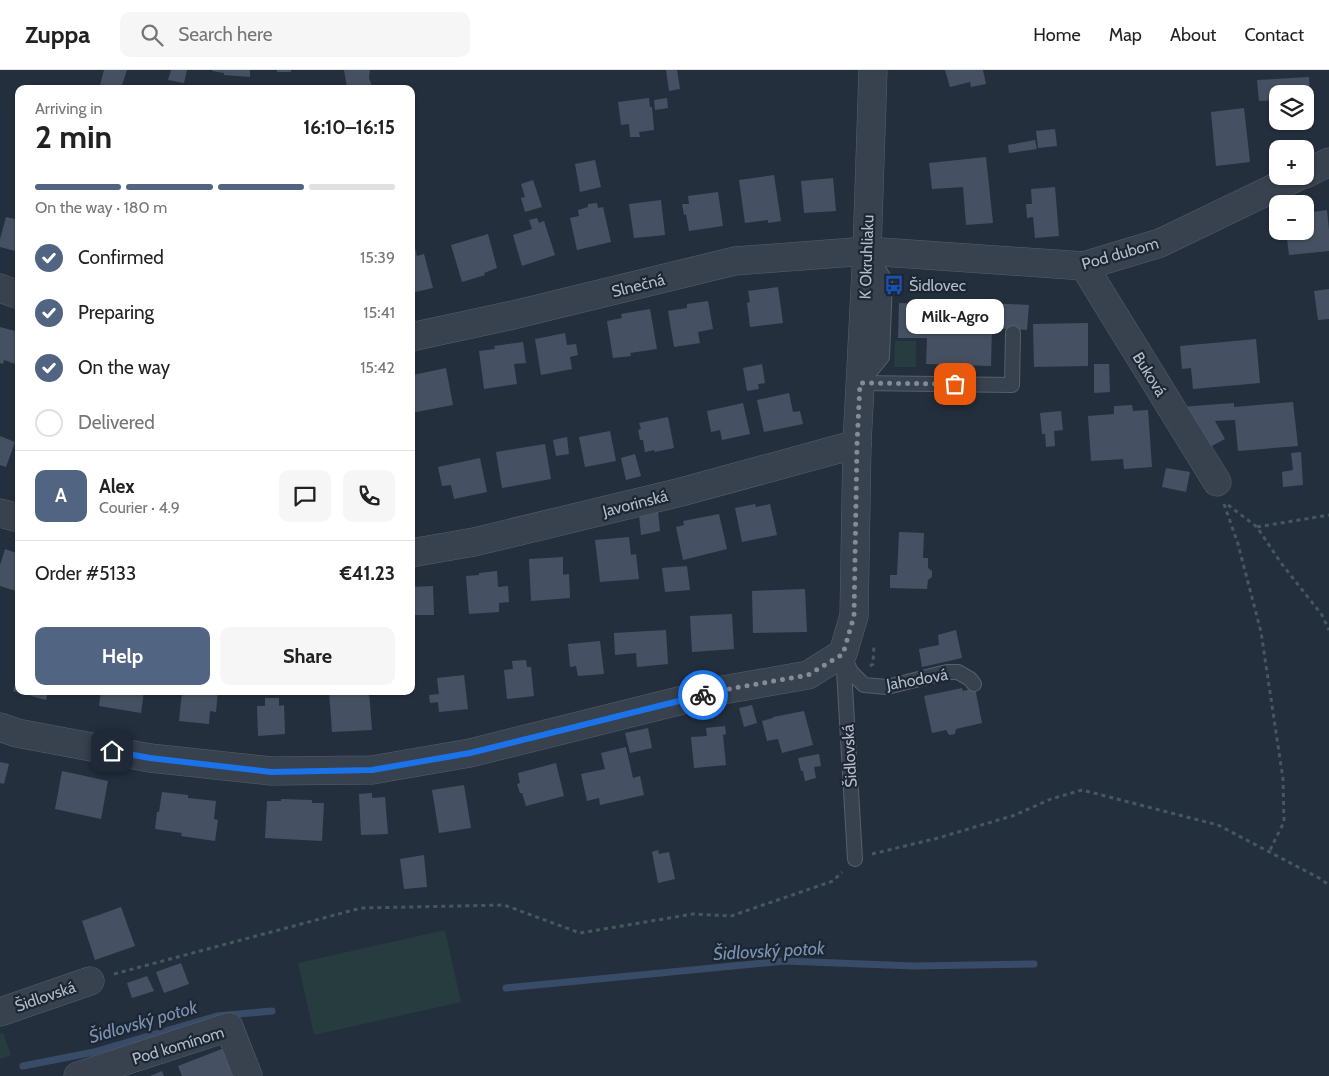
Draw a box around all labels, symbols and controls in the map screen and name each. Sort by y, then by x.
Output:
search box [120,12,470,57]
text: Zuppa [25,20,90,49]
icon: search [138,21,166,49]
text: Search here [178,23,273,46]
text: Home [1033,24,1081,46]
text: Map [1109,24,1142,46]
text: About [1170,24,1216,46]
text: Contact [1244,24,1304,46]
map controls [1269,85,1314,240]
button: layers [1269,85,1314,130]
text: Arriving in [35,99,102,118]
text: 16:10–16:15 [303,116,395,139]
text: 2 min [35,117,112,156]
button: + [1269,140,1314,185]
button: − [1269,195,1314,240]
text: On the way · 180 m [35,198,167,217]
street label: K Okruhliaku [856,214,877,300]
street label: Pod dubom [1079,233,1161,274]
icon: check [35,244,63,272]
text: Confirmed [78,246,164,269]
text: 15:39 [360,248,395,267]
street label: Slnečná [610,270,667,301]
bus stop icon: Šidlovec [883,274,905,296]
place label: Šidlovec [909,276,966,295]
icon: check [35,299,63,327]
callout: Milk-Agro [906,299,1004,334]
text: Preparing [78,301,154,324]
text: 15:41 [363,303,395,322]
text: Milk-Agro [921,307,989,326]
street label: Buková [1129,349,1171,400]
icon: check [35,354,63,382]
text: On the way [78,356,170,379]
text: 15:42 [360,358,395,377]
pin [934,363,976,405]
icon: bag [941,370,969,398]
text: Delivered [78,411,155,434]
button: chat [279,470,331,522]
button: phone [343,470,395,522]
text: Alex [99,475,135,498]
text: A [55,484,67,507]
street label: Javorinská [600,486,670,521]
text: Courier · 4.9 [99,498,180,517]
text: Order #5133 [35,562,136,585]
text: €41.23 [340,562,395,585]
button: Help [35,627,210,685]
button: Share [220,627,395,685]
street label: Jahodová [884,665,950,694]
courier [678,670,728,720]
icon: bike [689,681,717,709]
street label: Šidlovská [838,724,861,788]
pin [91,730,133,772]
icon: home [98,737,126,765]
water label: Šidlovský potok [713,936,827,965]
street label: Šidlovská [12,977,78,1016]
water label: Šidlovský potok [86,995,201,1048]
street label: Pod komínom [130,1022,226,1068]

